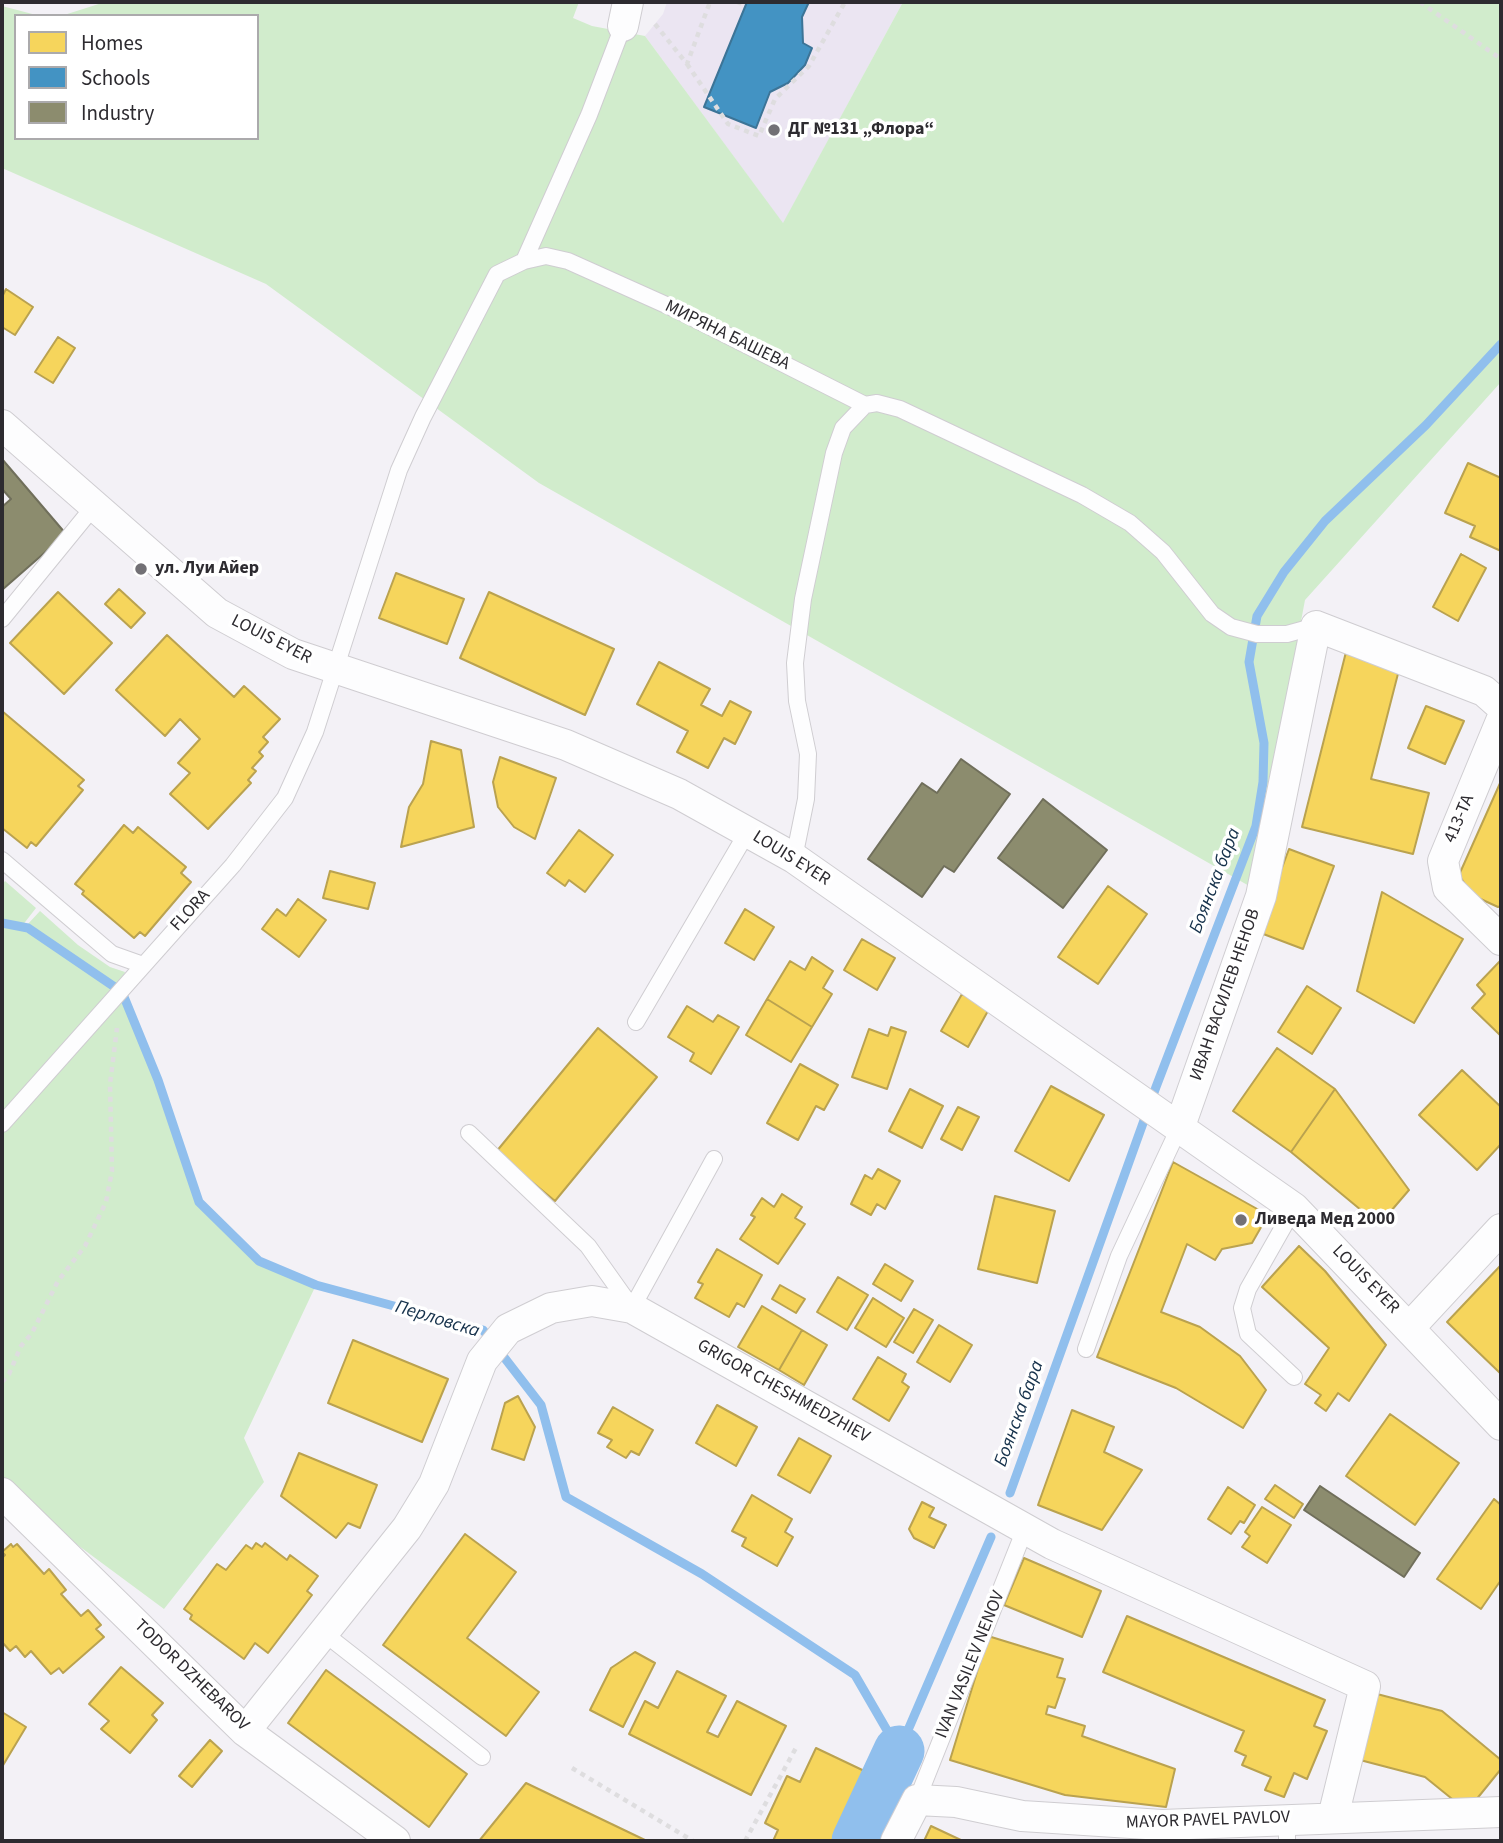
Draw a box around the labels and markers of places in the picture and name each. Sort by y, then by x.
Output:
place label: ДГ №131 „Флора“ [788,119,934,141]
marker: ДГ №131 „Флора“ [766,122,782,138]
place label: ул. Луи Айер [155,558,259,580]
marker: ул. Луи Айер [133,561,149,577]
place label: Ливеда Мед 2000 [1255,1209,1395,1231]
marker: Ливеда Мед 2000 [1233,1212,1249,1228]

